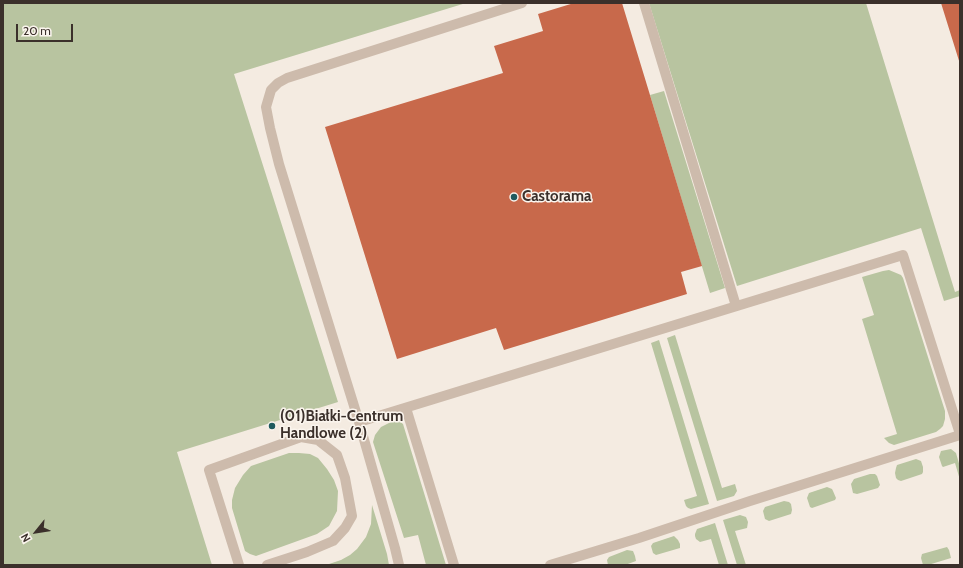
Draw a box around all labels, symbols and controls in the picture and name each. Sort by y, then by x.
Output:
scale bar [18,16,75,42]
text: 20 m [23,23,51,38]
place label: Castorama [522,188,591,206]
marker: Castorama [509,192,519,202]
place label: (01)Białki-Centrum Handlowe (2) [280,408,403,443]
marker: (01)Białki-Centrum Handlowe (2) [267,421,277,431]
north arrow [16,512,56,552]
text: N [18,531,34,545]

